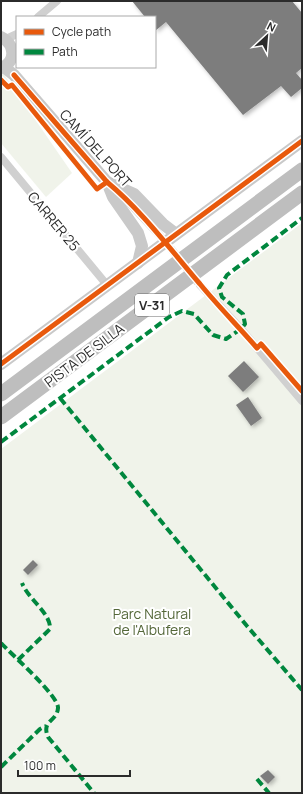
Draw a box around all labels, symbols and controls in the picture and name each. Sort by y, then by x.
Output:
legend [16,16,156,68]
north arrow [247,16,287,56]
text: N [265,18,279,35]
text: Cycle path [52,23,111,40]
text: Path [52,43,78,60]
street label: CAMÍ DEL PORT [56,105,137,192]
street label: CARRER 25 [24,187,84,255]
road number: V-31 [135,294,169,316]
street label: PISTA DE SILLA [40,319,128,391]
park label: Parc Natural de l'Albufera [113,604,191,639]
scale bar [18,752,130,778]
text: 100 m [24,757,56,774]

